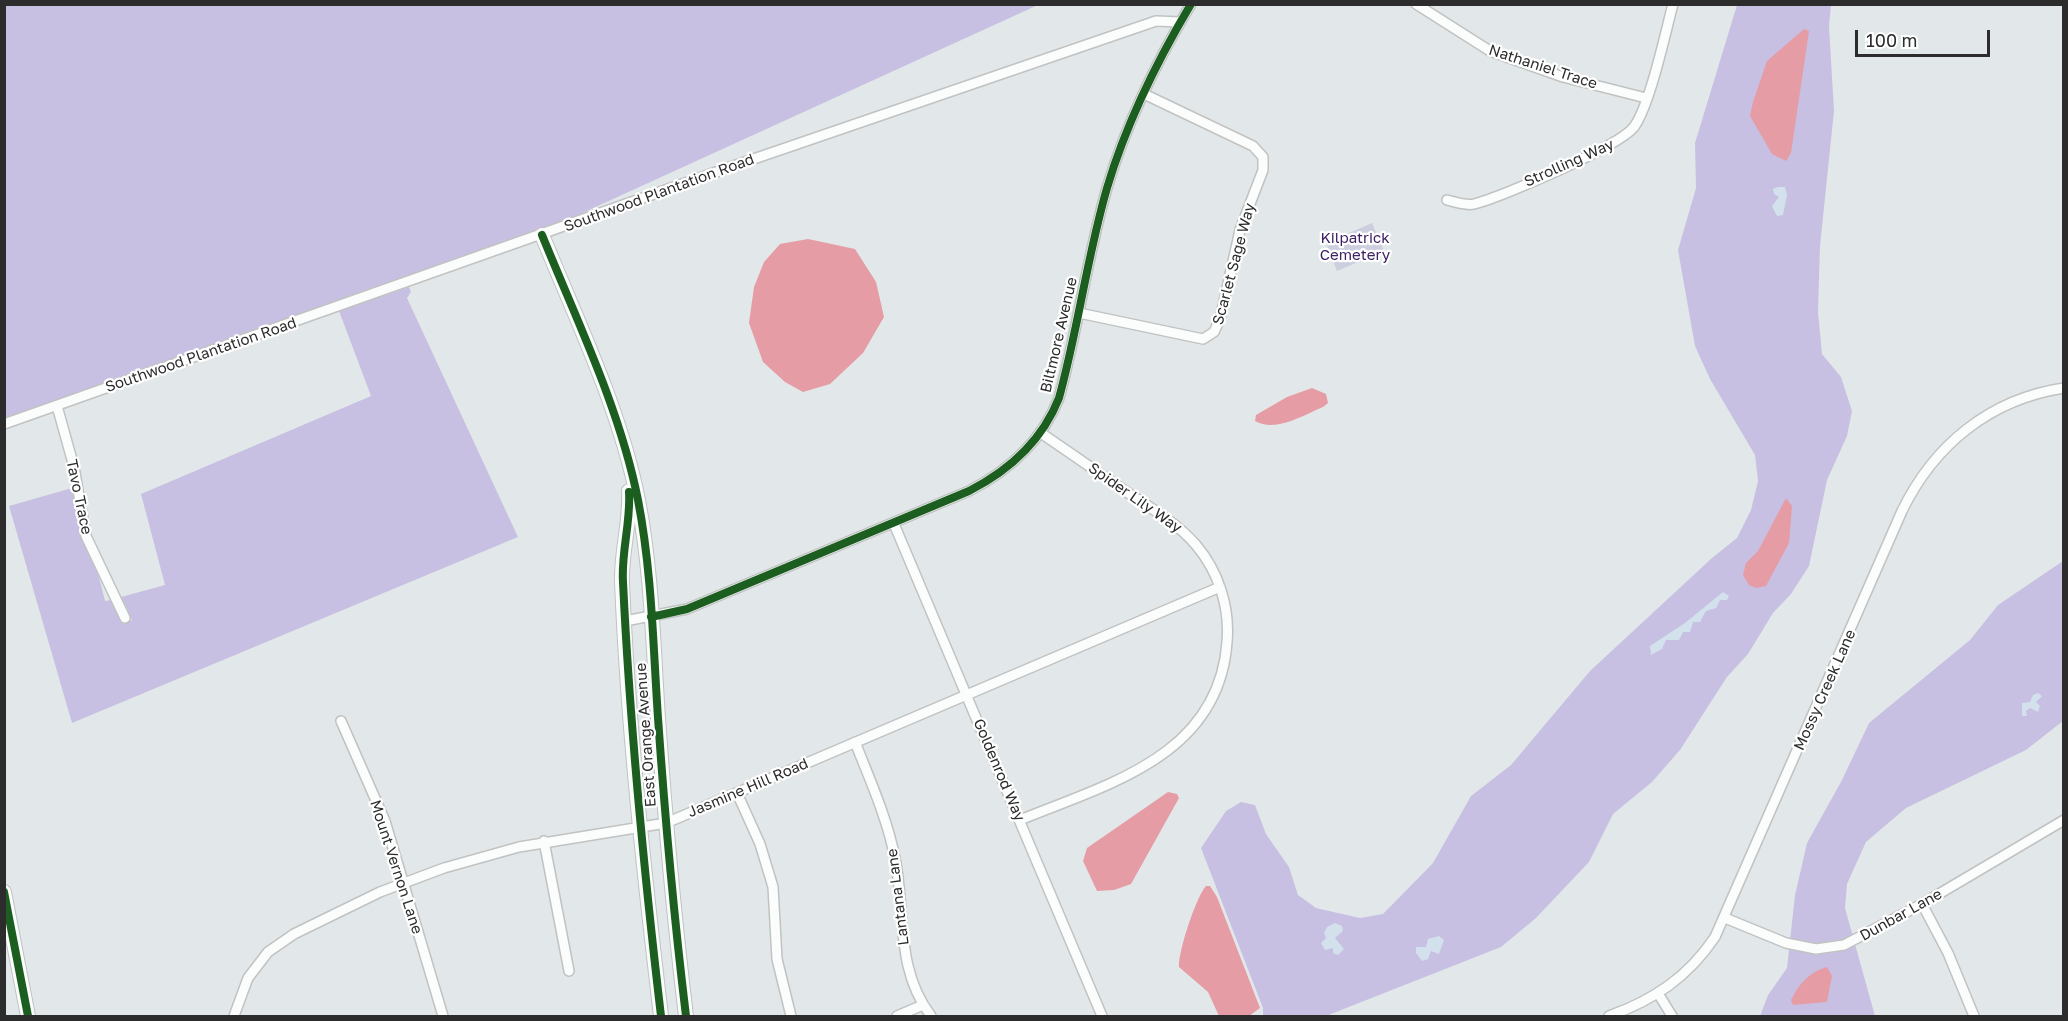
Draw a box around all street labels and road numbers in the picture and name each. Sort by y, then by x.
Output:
street label: Nathaniel Trace [1487,41,1599,93]
street label: Strolling Way [1521,135,1617,191]
street label: Southwood Plantation Road [561,150,757,236]
street label: Scarlet Sage Way [1209,201,1259,327]
street label: Biltmore Avenue [1037,276,1081,394]
street label: Southwood Plantation Road [103,314,299,396]
street label: Tavo Trace [62,458,96,536]
street label: Spider Lily Way [1085,459,1185,537]
street label: Mossy Creek Lane [1790,627,1860,753]
street label: East Orange Avenue [632,662,660,808]
street label: Goldenrod Way [969,716,1029,824]
street label: Jasmine Hill Road [685,754,811,822]
street label: Mount Vernon Lane [366,798,426,936]
street label: Lantana Lane [883,848,913,946]
street label: Dunbar Lane [1857,885,1945,945]

